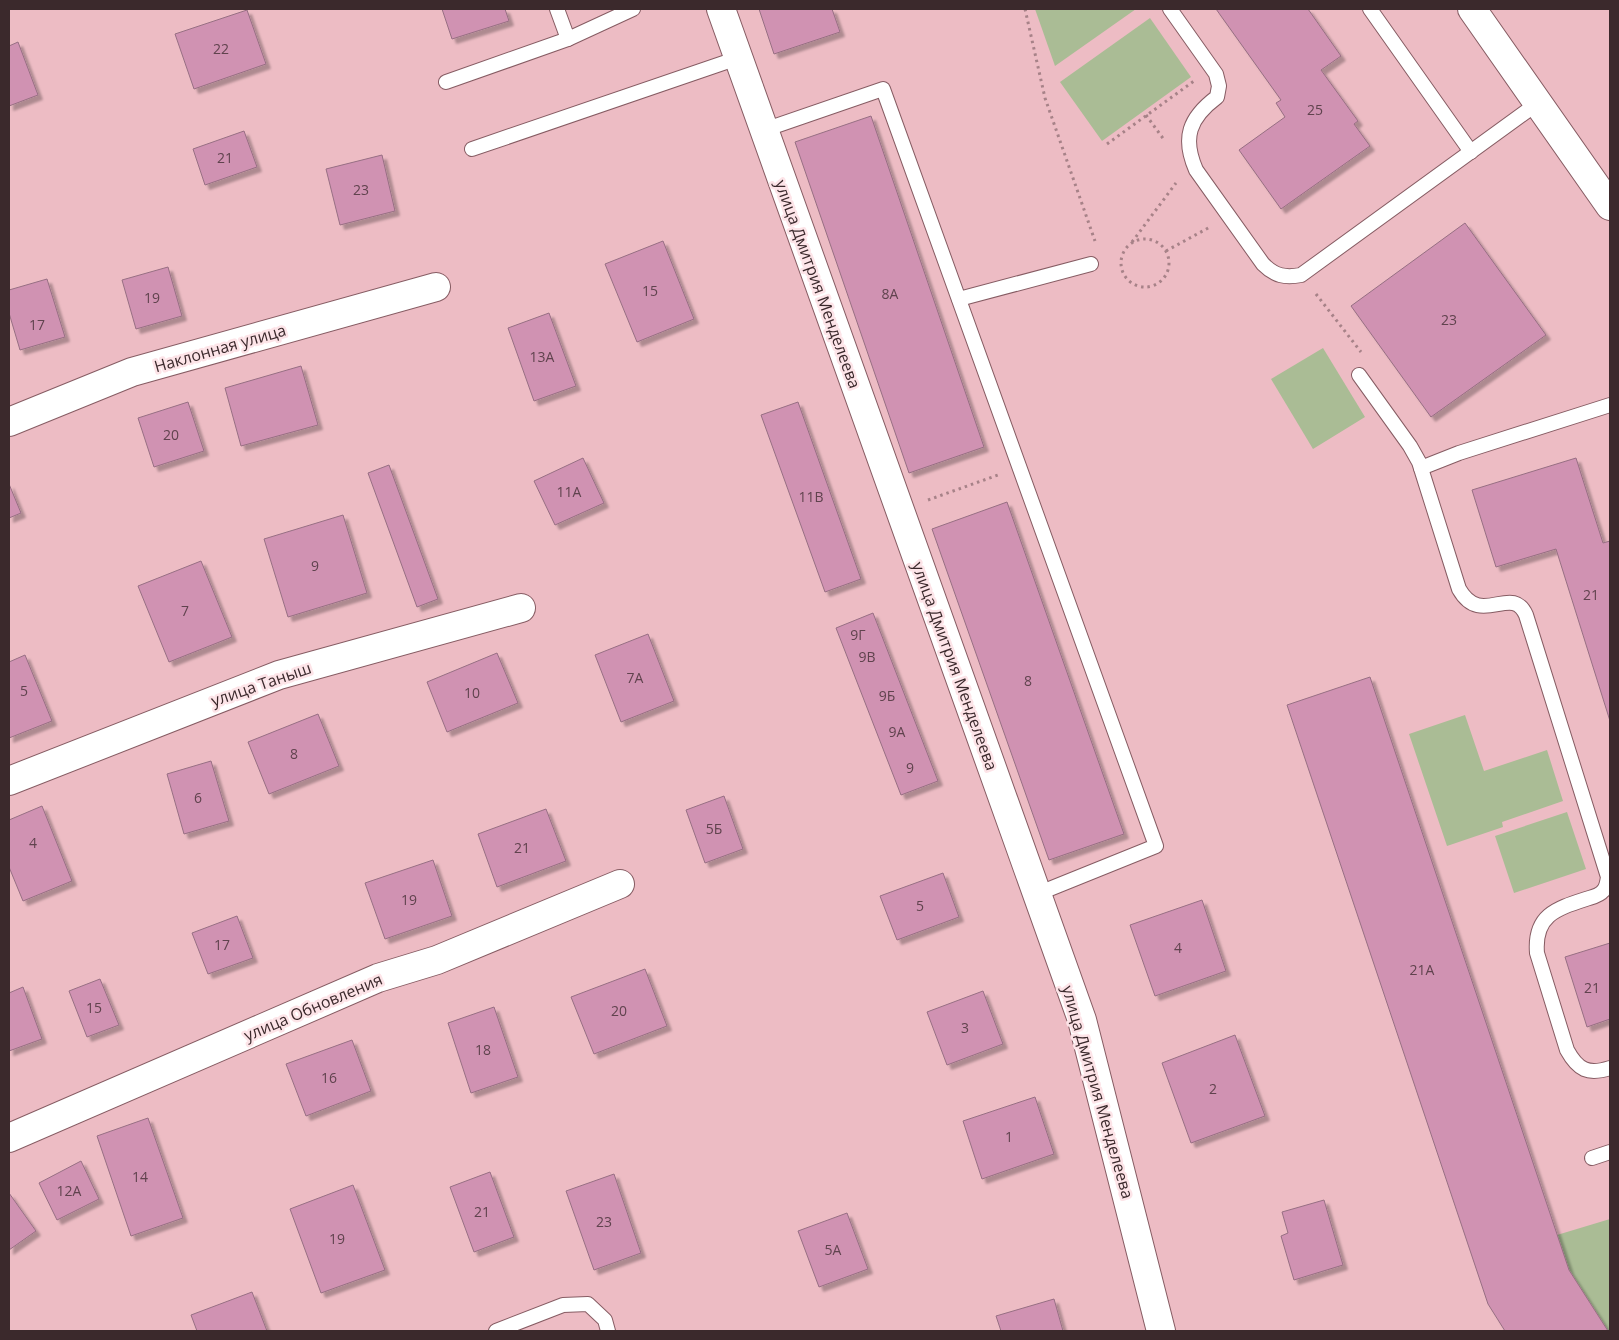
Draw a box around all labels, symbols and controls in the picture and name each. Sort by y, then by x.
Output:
house number: 22 [213,39,229,58]
house number: 25 [1307,100,1323,119]
house number: 21 [217,148,233,167]
street label: улица Дмитрия Менделеева [770,177,866,391]
house number: 23 [353,180,369,199]
house number: 15 [642,281,658,300]
house number: 8А [882,284,899,303]
house number: 19 [144,288,160,307]
house number: 23 [1441,310,1457,329]
house number: 17 [29,315,45,334]
street label: Наклонная улица [152,319,288,377]
house number: 13А [530,347,555,366]
house number: 20 [163,425,179,444]
house number: 11А [557,482,582,501]
house number: 11В [798,487,824,506]
house number: 9 [311,556,319,575]
street label: улица Дмитрия Менделеева [907,559,1003,773]
house number: 21 [1583,585,1599,604]
house number: 7 [181,601,189,620]
house number: 9Г [850,625,866,644]
house number: 9В [858,647,876,666]
street label: улица Таныш [208,657,314,711]
house number: 7А [627,668,644,687]
house number: 8 [1024,671,1032,690]
house number: 5 [20,681,28,700]
house number: 10 [464,683,480,702]
house number: 9Б [879,686,895,705]
house number: 9А [889,722,906,741]
house number: 8 [290,744,298,763]
house number: 9 [906,758,914,777]
house number: 6 [194,788,202,807]
house number: 5Б [706,819,722,838]
house number: 4 [29,833,37,852]
house number: 21 [514,838,530,857]
house number: 19 [401,890,417,909]
house number: 5 [916,896,924,915]
house number: 17 [214,935,230,954]
house number: 4 [1174,938,1182,957]
house number: 21А [1410,960,1435,979]
street label: улица Обновления [240,968,386,1046]
house number: 21 [1584,978,1600,997]
street label: улица Дмитрия Менделеева [1057,983,1139,1201]
house number: 15 [86,998,102,1017]
house number: 20 [611,1001,627,1020]
house number: 3 [961,1018,969,1037]
house number: 18 [475,1040,491,1059]
house number: 16 [321,1068,337,1087]
house number: 2 [1209,1079,1217,1098]
house number: 1 [1005,1127,1013,1146]
house number: 14 [132,1167,148,1186]
house number: 12А [57,1181,82,1200]
house number: 21 [474,1202,490,1221]
house number: 23 [596,1212,612,1231]
house number: 19 [329,1229,345,1248]
house number: 5А [825,1240,842,1259]

